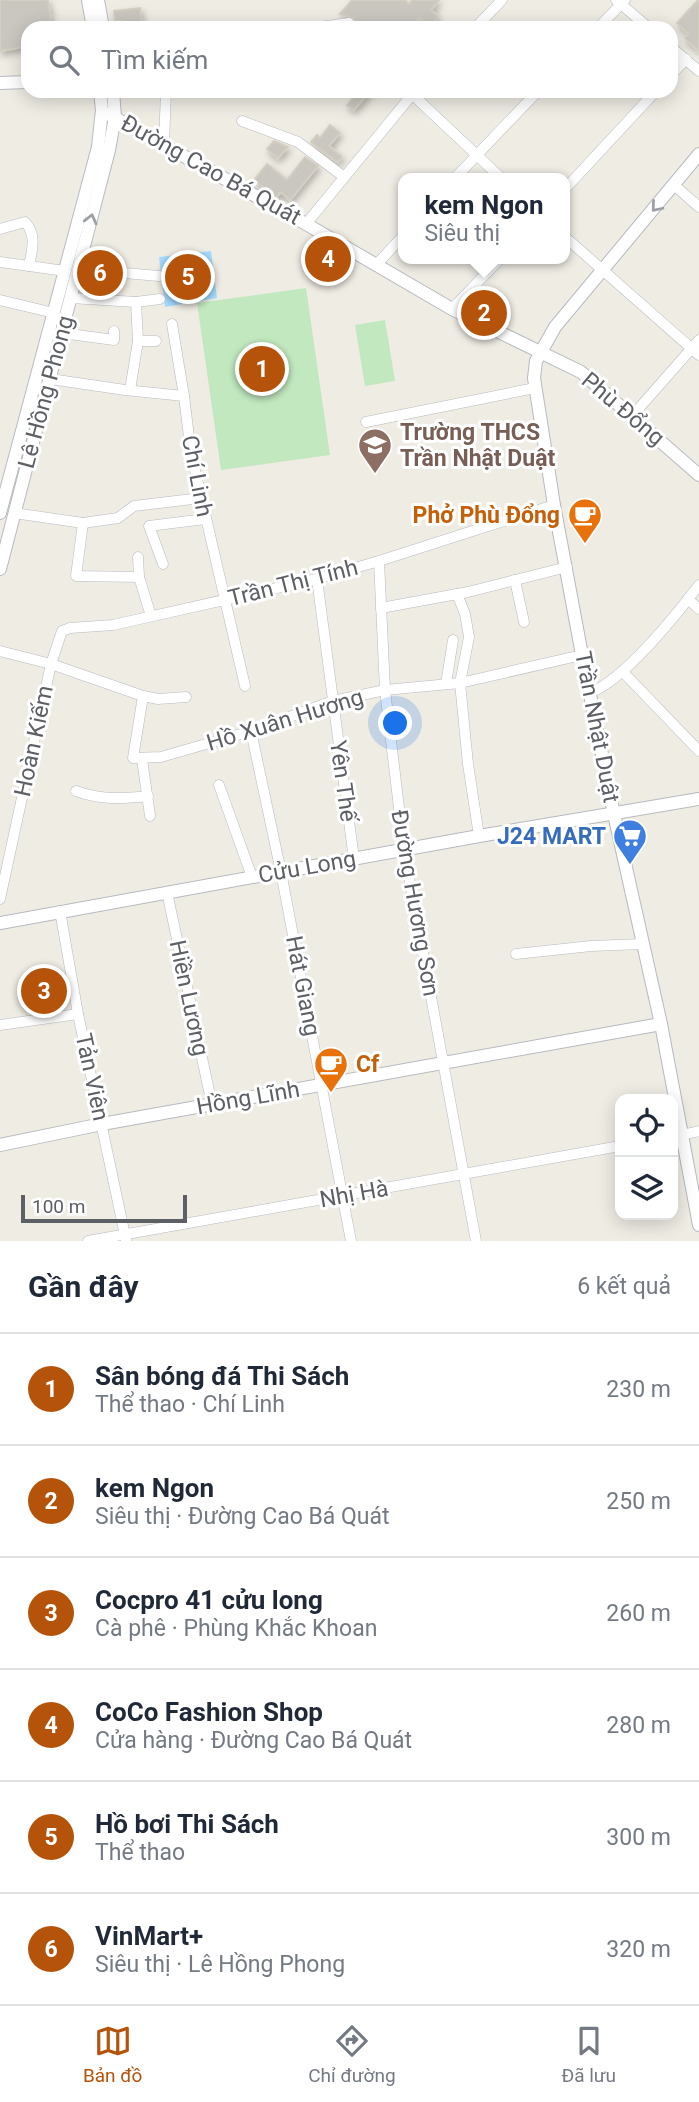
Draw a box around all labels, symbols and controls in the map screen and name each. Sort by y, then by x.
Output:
search box [21,21,678,98]
icon: search [45,41,83,79]
text: Tìm kiếm [101,45,208,75]
street label: Đường Cao Bá Quát [116,109,306,231]
popup [398,173,570,264]
text: kem Ngon [424,190,544,220]
one-way arrow [652,198,664,211]
one-way arrow [83,213,97,225]
text: Siêu thị [424,220,500,247]
pin: 4 [305,233,351,285]
pin: 6 [77,247,123,299]
pin: 5 [165,251,211,303]
pin: 2 [461,287,507,339]
street label: Lê Hồng Phong [13,313,79,471]
pin: 1 [239,343,285,395]
street label: Phù Đổng [576,367,670,451]
place label: Trường THCS Trần Nhật Duật [400,419,556,472]
school or university icon: Trường THCS Trần Nhật Duật [356,426,394,475]
street label: Chí Linh [176,433,218,519]
cafe icon: Phở Phù Đổng [566,496,604,545]
place label: Phở Phù Đổng [413,502,560,529]
street label: Trần Thị Tính [225,554,361,612]
street label: Trần Nhật Duật [569,649,625,805]
street label: Hoàn Kiếm [9,683,59,799]
street label: Hồ Xuân Hương [203,683,367,757]
your location [378,706,412,740]
street label: Yên Thế [324,739,362,825]
street label: Đường Hương Sơn [385,808,445,998]
supermarket icon: J24 MART [611,817,649,866]
place label: J24 MART [497,823,606,850]
street label: Cửu Long [256,845,358,889]
street label: Hát Giang [280,934,326,1038]
street label: Hiền Lương [164,938,214,1058]
pin: 3 [21,965,67,1017]
street label: Tản Viên [70,1031,114,1123]
cafe icon: Cf [312,1045,350,1094]
place label: Cf [356,1051,380,1078]
street label: Hồng Lĩnh [194,1076,302,1120]
map controls [615,1094,678,1220]
button: locate [615,1094,678,1157]
button: layers [615,1157,678,1220]
street label: Nhị Hà [318,1175,390,1213]
scale bar [21,1192,187,1224]
text: 100 m [32,1195,85,1218]
text: Gần đây [28,1269,139,1304]
text: 6 kết quả [577,1273,671,1300]
text: Sân bóng đá Thi Sách [95,1361,349,1391]
text: 1 [44,1376,58,1403]
text: 230 m [606,1376,671,1403]
text: Thể thao · Chí Linh [95,1391,285,1418]
text: kem Ngon [95,1473,214,1503]
text: 2 [44,1488,58,1515]
text: 250 m [606,1488,671,1515]
text: Siêu thị · Đường Cao Bá Quát [95,1503,390,1530]
text: Cocpro 41 cửu long [95,1585,323,1615]
text: 3 [44,1600,58,1627]
text: 260 m [606,1600,671,1627]
text: Cà phê · Phùng Khắc Khoan [95,1615,377,1642]
text: CoCo Fashion Shop [95,1697,323,1727]
text: 4 [44,1712,58,1739]
text: 280 m [606,1712,671,1739]
text: Cửa hàng · Đường Cao Bá Quát [95,1727,412,1754]
text: Hồ bơi Thi Sách [95,1809,279,1839]
text: 5 [44,1824,58,1851]
text: 300 m [606,1824,671,1851]
text: Thể thao [95,1839,185,1866]
text: VinMart+ [95,1921,203,1951]
text: 6 [44,1936,58,1963]
text: 320 m [606,1936,671,1963]
text: Siêu thị · Lê Hồng Phong [95,1951,345,1978]
tab: Bản đồ [83,2022,142,2087]
tab: Chỉ đường [308,2022,396,2087]
tab: Đã lưu [561,2022,616,2087]

